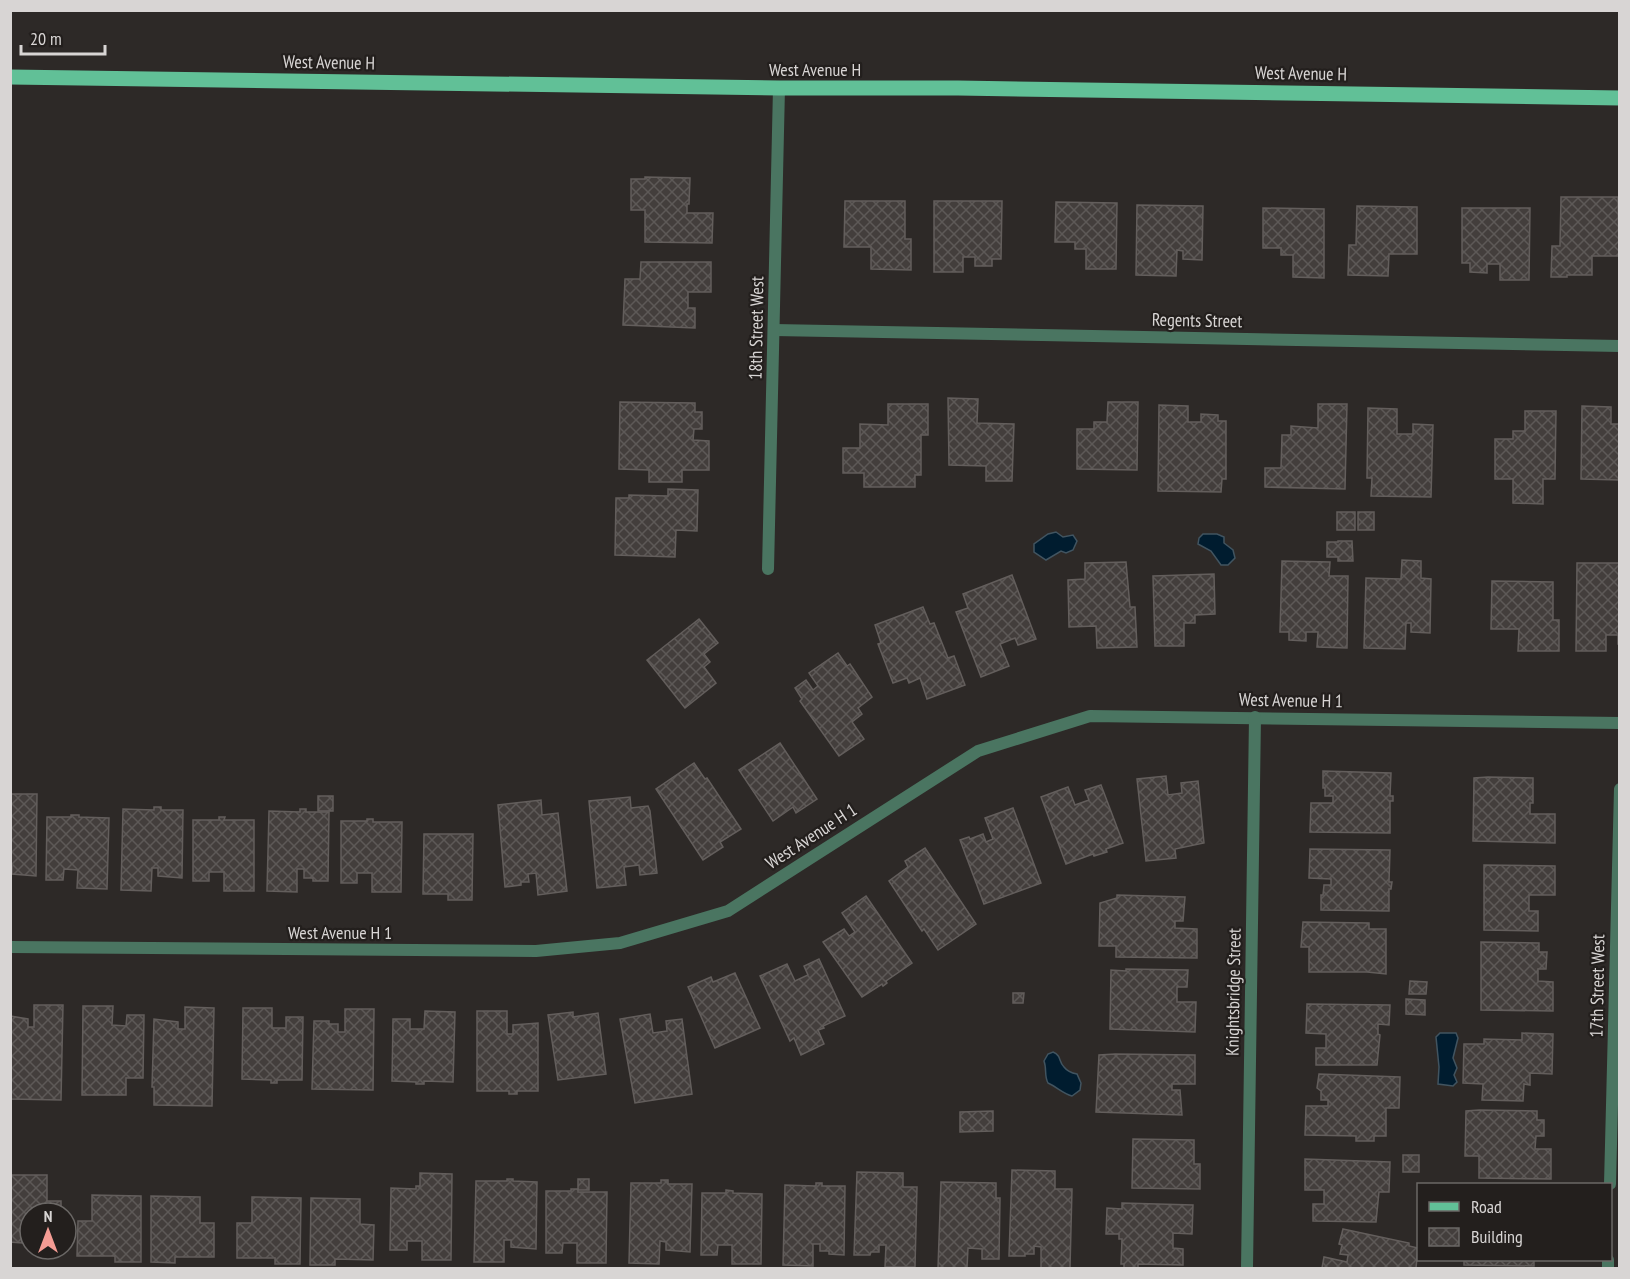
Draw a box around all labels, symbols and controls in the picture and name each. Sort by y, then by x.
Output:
scale bar [21,18,105,56]
text: 20 m [30,27,62,50]
street label: West Avenue H [283,50,375,74]
street label: West Avenue H [769,58,861,81]
street label: West Avenue H [1255,61,1347,85]
street label: 18th Street West [744,276,768,380]
street label: Regents Street [1152,308,1242,332]
street label: West Avenue H 1 [1239,688,1343,712]
street label: West Avenue H 1 [761,798,861,874]
street label: West Avenue H 1 [288,921,392,944]
street label: Knightsbridge Street [1220,928,1246,1056]
street label: 17th Street West [1585,934,1609,1038]
legend [1417,1183,1612,1261]
text: Road [1471,1195,1502,1218]
north arrow [18,1201,78,1261]
text: N [44,1206,52,1226]
text: Building [1471,1225,1523,1248]

